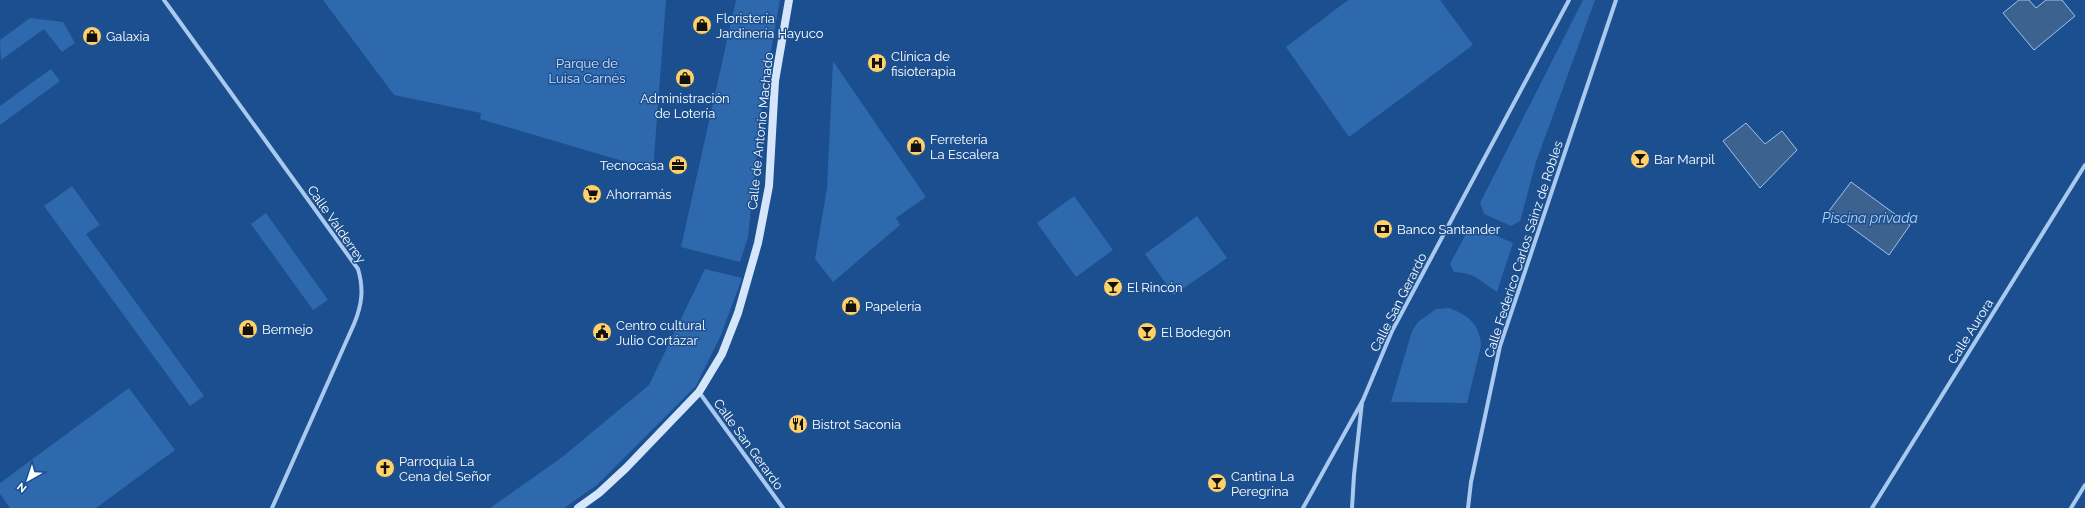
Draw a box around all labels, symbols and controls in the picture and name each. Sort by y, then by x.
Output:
place label: Floristería Jardinería Hayuco [716,11,824,41]
shop icon: Floristería Jardinería Hayuco [691,14,713,36]
shop icon: Galaxia [81,25,103,47]
place label: Galaxia [106,29,150,44]
place label: Clínica de fisioterapia [891,49,956,79]
street label: Calle de Antonio Machado [745,51,776,211]
hospital icon: Clínica de fisioterapia [866,52,888,74]
park label: Parque de Luisa Carnés [549,56,625,86]
shop icon: Administración de Lotería [674,67,696,89]
place label: Administración de Lotería [640,91,730,121]
place label: Ferretería La Escalera [930,132,999,162]
shop icon: Ferretería La Escalera [905,135,927,157]
street label: Calle Federico Carlos Sáinz de Robles [1481,139,1566,359]
bar icon: Bar Marpil [1629,148,1651,170]
place label: Bar Marpil [1654,152,1715,167]
office icon: Tecnocasa [667,154,689,176]
place label: Tecnocasa [600,158,664,173]
street label: Calle Valderrey [304,183,369,266]
supermarket icon: Ahorramás [581,183,603,205]
place label: Ahorramás [606,187,672,202]
water label: Piscina privada [1822,210,1918,226]
bank icon: Banco Santander [1372,218,1394,240]
place label: Banco Santander [1397,222,1501,237]
street label: Calle San Gerardo [1367,250,1430,354]
bar icon: El Rincón [1102,276,1124,298]
place label: El Rincón [1127,280,1183,295]
shop icon: Papelería [840,295,862,317]
street label: Calle Aurora [1945,296,1996,366]
place label: Papelería [865,299,921,314]
shop icon: Bermejo [237,318,259,340]
place label: Centro cultural Julio Cortázar [616,318,706,348]
public building icon: Centro cultural Julio Cortázar [591,321,613,343]
bar icon: El Bodegón [1136,321,1158,343]
place label: Bermejo [262,322,313,337]
place label: El Bodegón [1161,325,1231,340]
street label: Calle San Gerardo [711,396,787,493]
restaurant icon: Bistrot Saconia [787,413,809,435]
place label: Bistrot Saconia [812,417,901,432]
place label: Parroquia La Cena del Señor [399,454,492,484]
church icon: Parroquia La Cena del Señor [374,457,396,479]
north arrow [8,460,48,500]
place label: Cantina La Peregrina [1231,469,1294,499]
bar icon: Cantina La Peregrina [1206,472,1228,494]
text: N [15,480,29,495]

